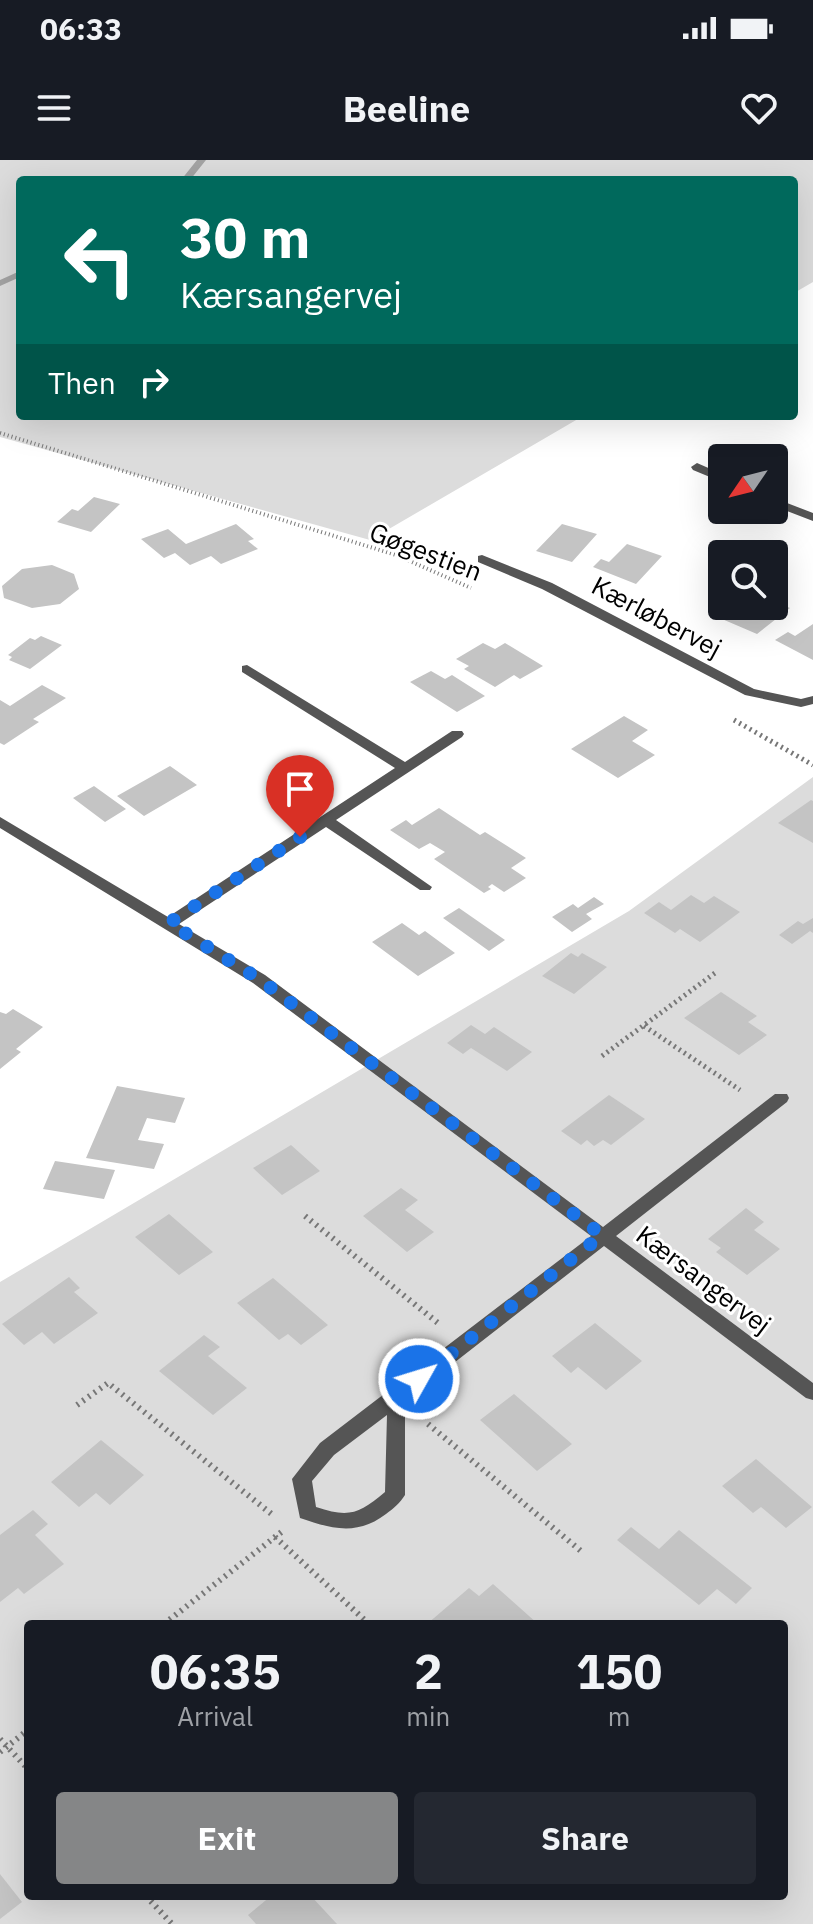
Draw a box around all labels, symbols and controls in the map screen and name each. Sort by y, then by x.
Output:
text: 06:33 [40,9,122,48]
text: Beeline [343,85,470,132]
icon: menu [32,86,76,130]
icon: heart [737,86,781,130]
text: 30 m [180,201,310,273]
icon: left [48,208,152,312]
text: Kærsangervej [180,271,402,318]
icon: right [132,360,176,404]
text: Then [48,363,116,402]
north arrow [708,444,788,524]
map controls [708,444,788,620]
street label: Gøgestien [365,514,487,588]
button: search [708,540,788,620]
street label: Kærløbervej [586,568,728,664]
pin [266,755,334,837]
icon: arrive [278,767,322,811]
street label: Kærsangervej [630,1217,778,1341]
position arrow [377,1337,461,1421]
text: 06:35 [150,1640,281,1702]
text: 2 [414,1640,443,1702]
text: 150 [576,1640,662,1702]
text: Arrival [177,1699,253,1733]
text: min [406,1699,450,1733]
text: m [608,1699,630,1733]
button: Exit [56,1792,398,1884]
button: Share [414,1792,756,1884]

